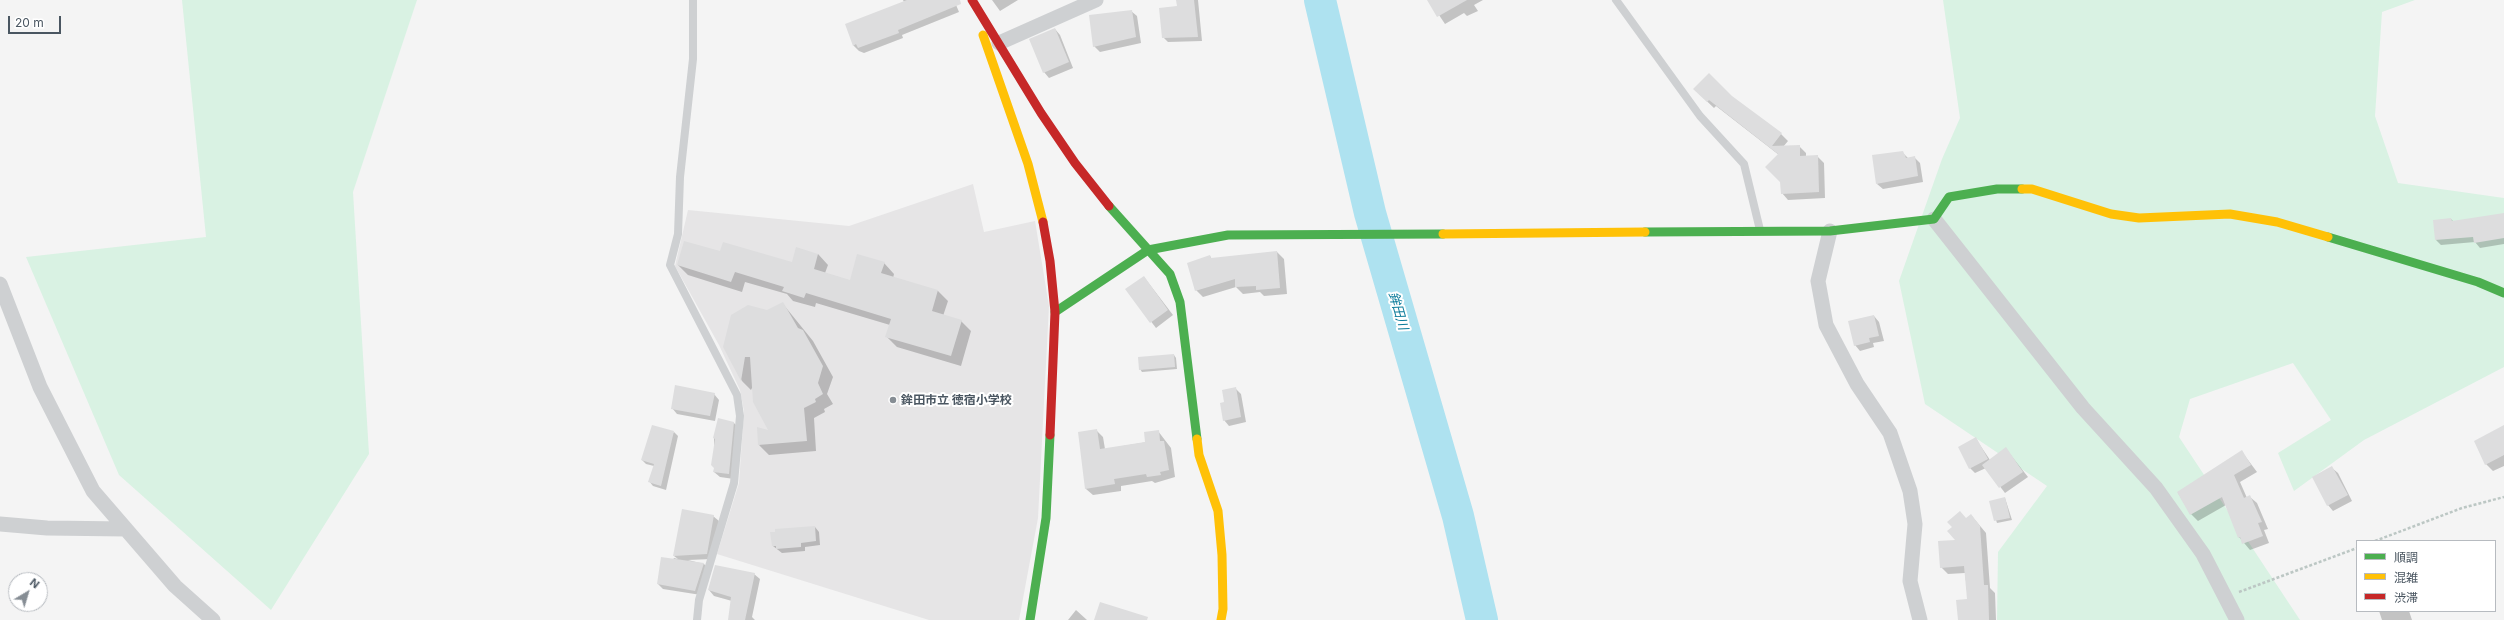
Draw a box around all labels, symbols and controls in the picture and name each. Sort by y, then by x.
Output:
scale bar [10,8,63,34]
text: 20 m [15,15,44,30]
water label: 鉾田川 [1385,290,1411,332]
place label: 鉾田市立 徳宿小学校 [901,393,1012,407]
marker: 鉾田市立 徳宿小学校 [888,395,898,405]
legend [2356,540,2496,612]
text: 順調 [2394,550,2418,565]
text: 混雑 [2394,570,2418,585]
north arrow [8,572,48,612]
text: N [27,575,42,591]
text: 渋滞 [2394,590,2418,605]

